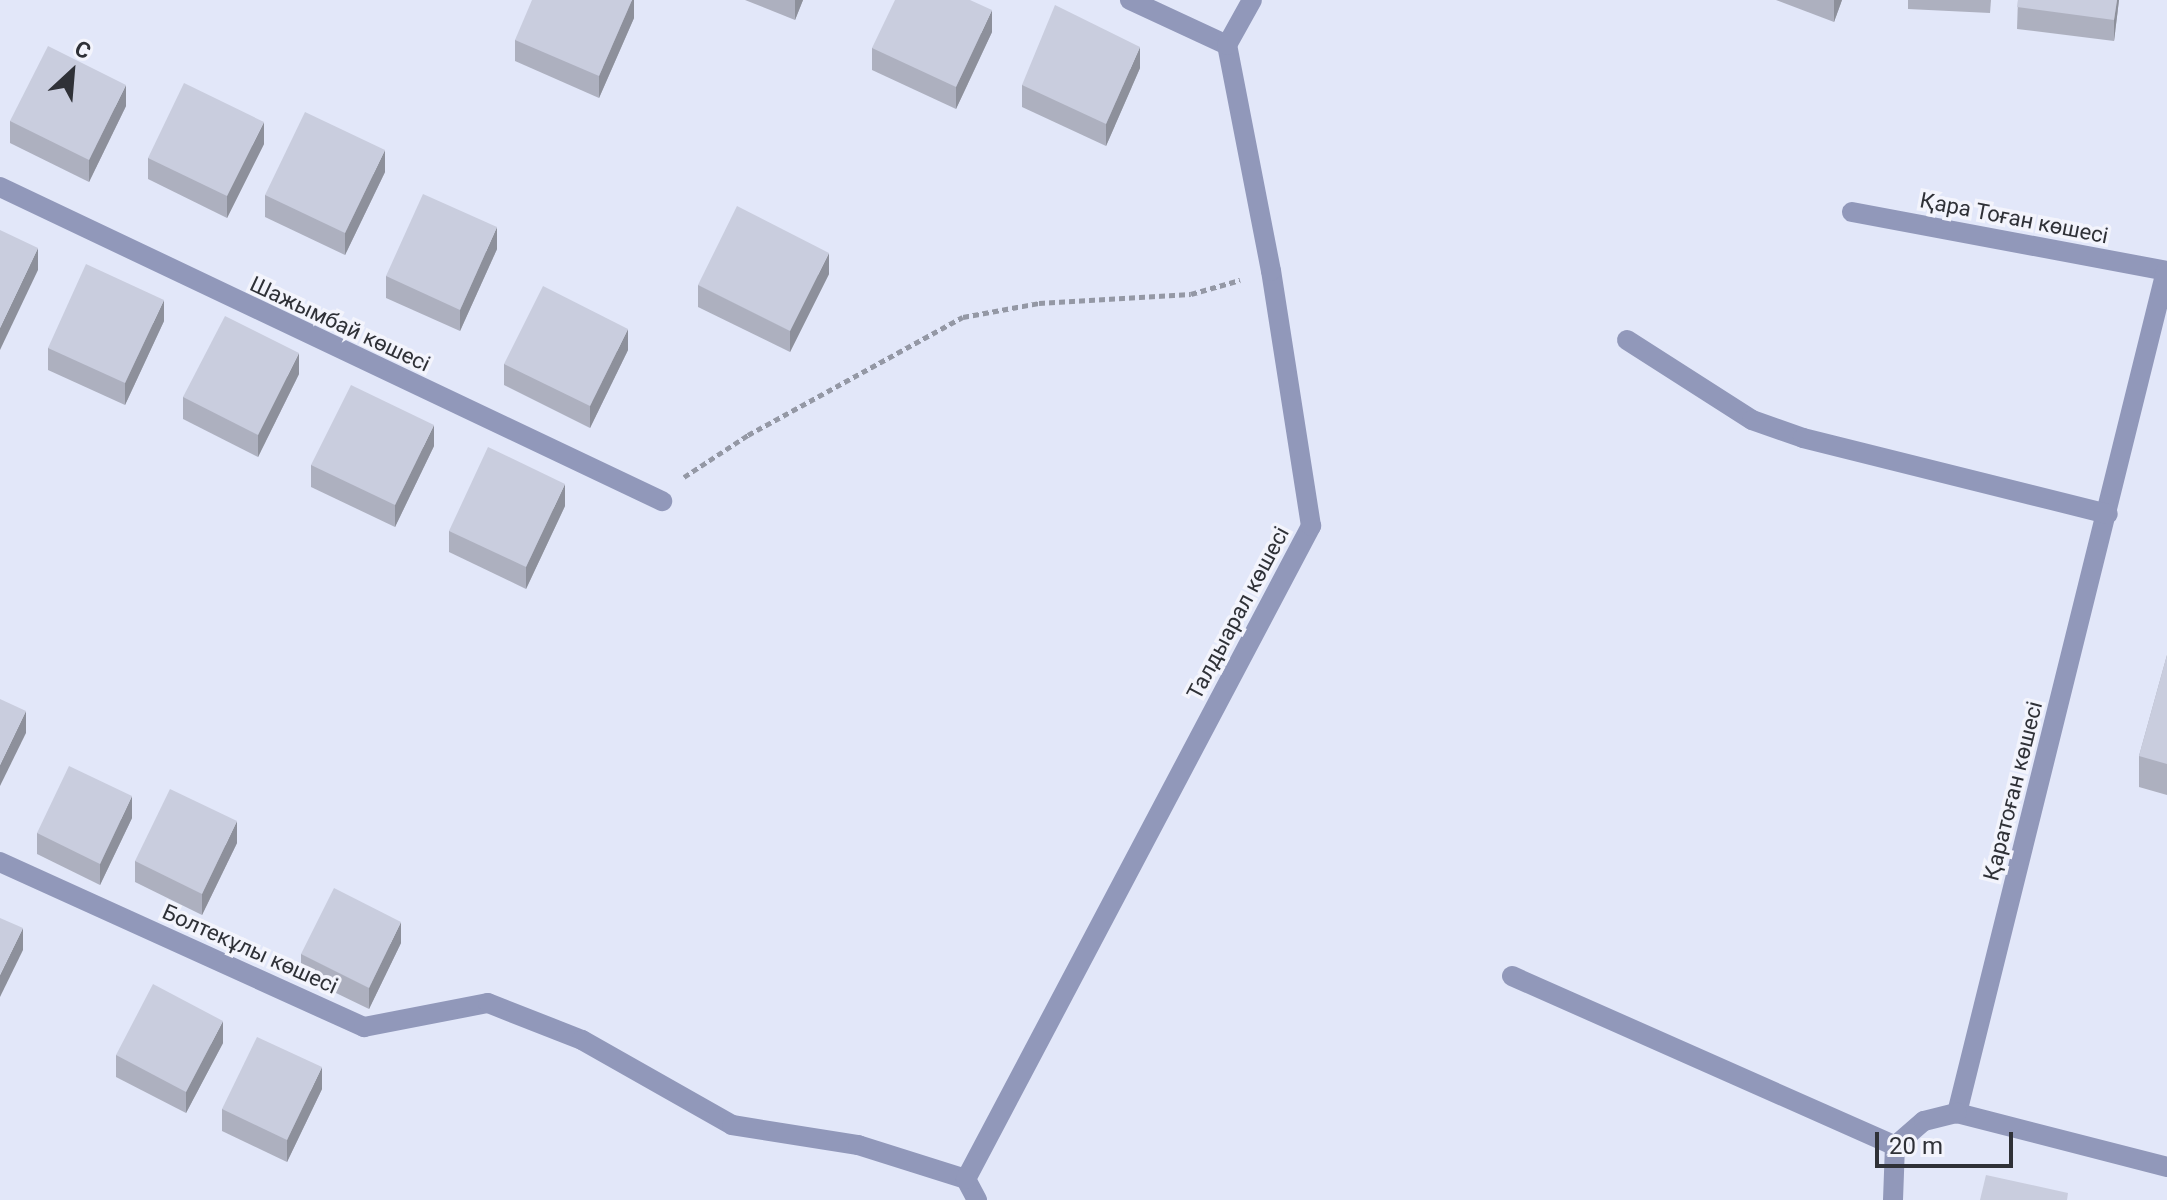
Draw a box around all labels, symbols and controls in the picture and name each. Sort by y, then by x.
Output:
north arrow [32,32,112,112]
text: С [71,36,95,64]
street label: Қара Тоған көшесі [1917,187,2111,249]
street label: Шажымбай көшесі [246,271,434,377]
street label: Талдыарал көшесі [1181,522,1295,704]
street label: Қаратоған көшесі [1978,698,2048,884]
street label: Болтекұлы көшесі [158,898,342,1000]
scale bar [1879,1116,2017,1166]
text: 20 m [1889,1132,1943,1160]

